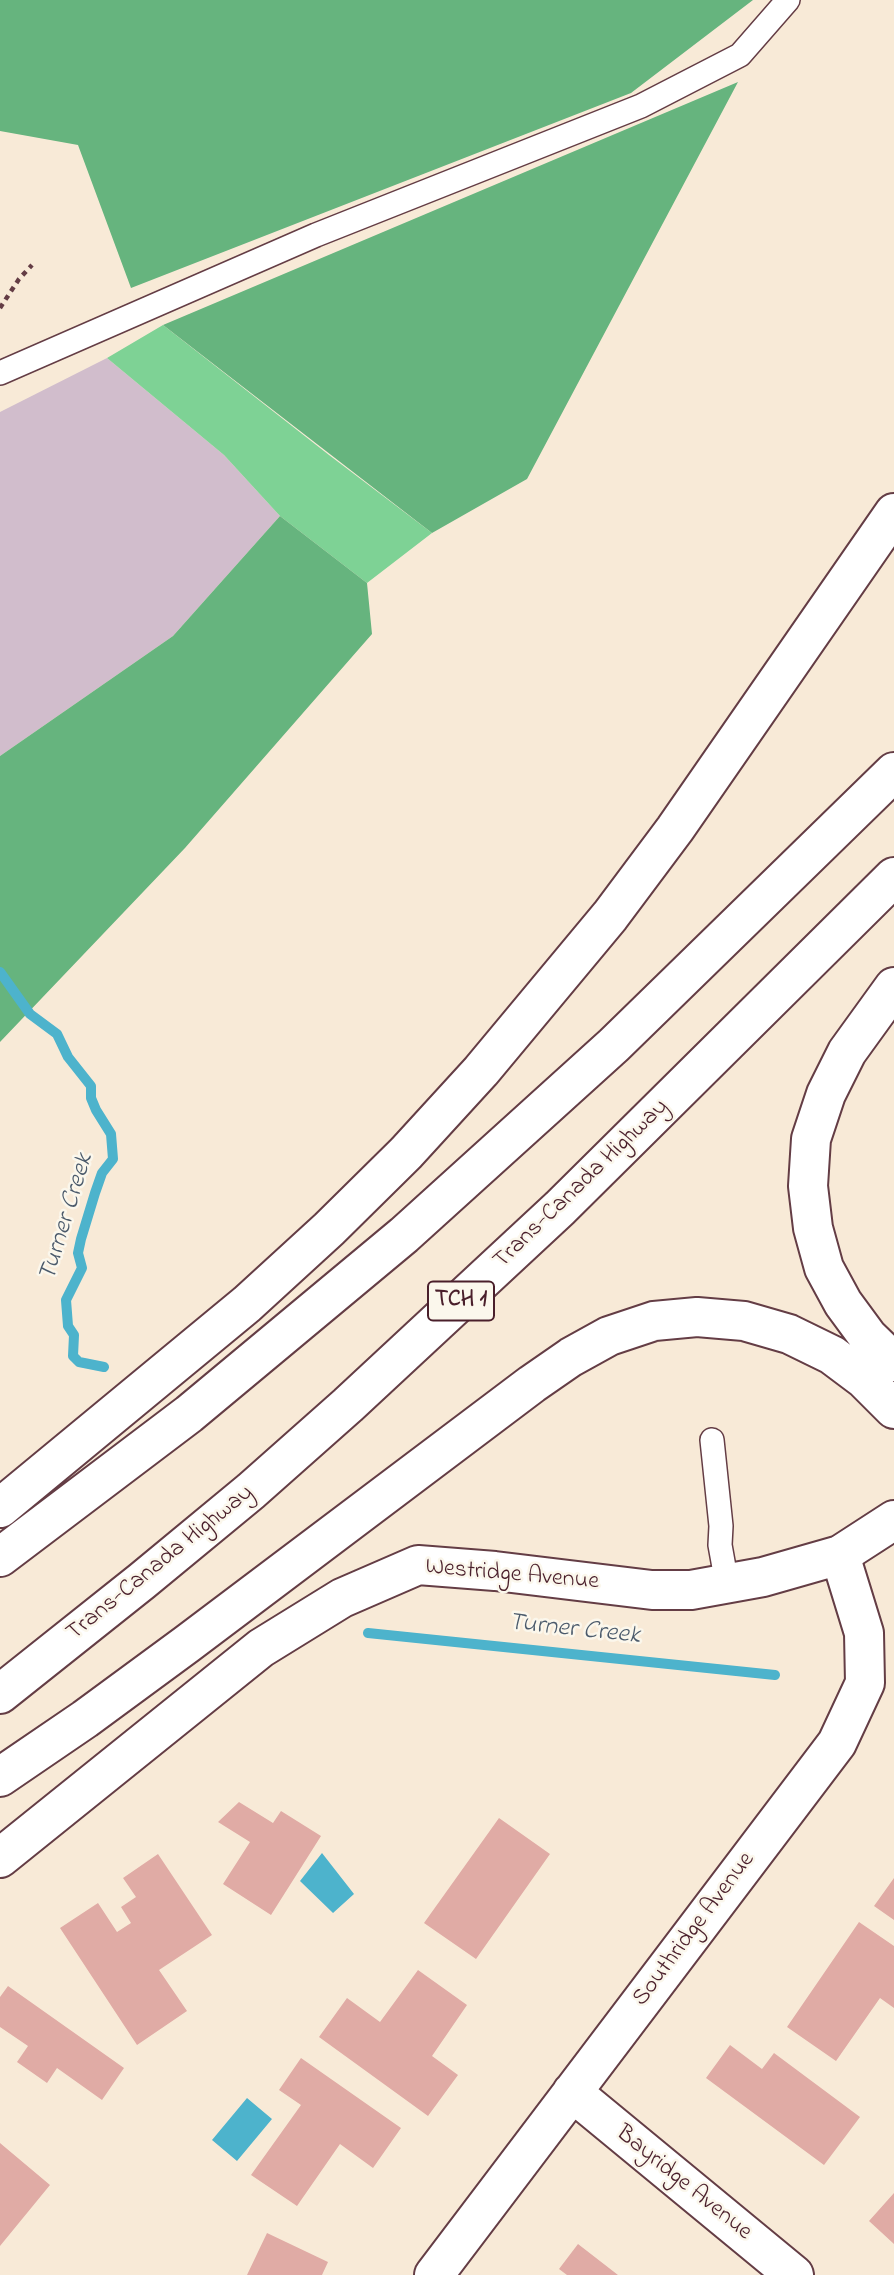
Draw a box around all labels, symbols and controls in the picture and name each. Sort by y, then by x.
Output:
street label: Trans-Canada Highway [489,1094,675,1276]
water label: Turner Creek [34,1150,102,1286]
road number: TCH 1 [428,1282,494,1320]
street label: Trans-Canada Highway [62,1480,260,1648]
street label: Westridge Avenue [424,1554,600,1598]
water label: Turner Creek [507,1609,641,1653]
street label: Southridge Avenue [628,1847,762,2013]
street label: Bayridge Avenue [609,2120,757,2248]

